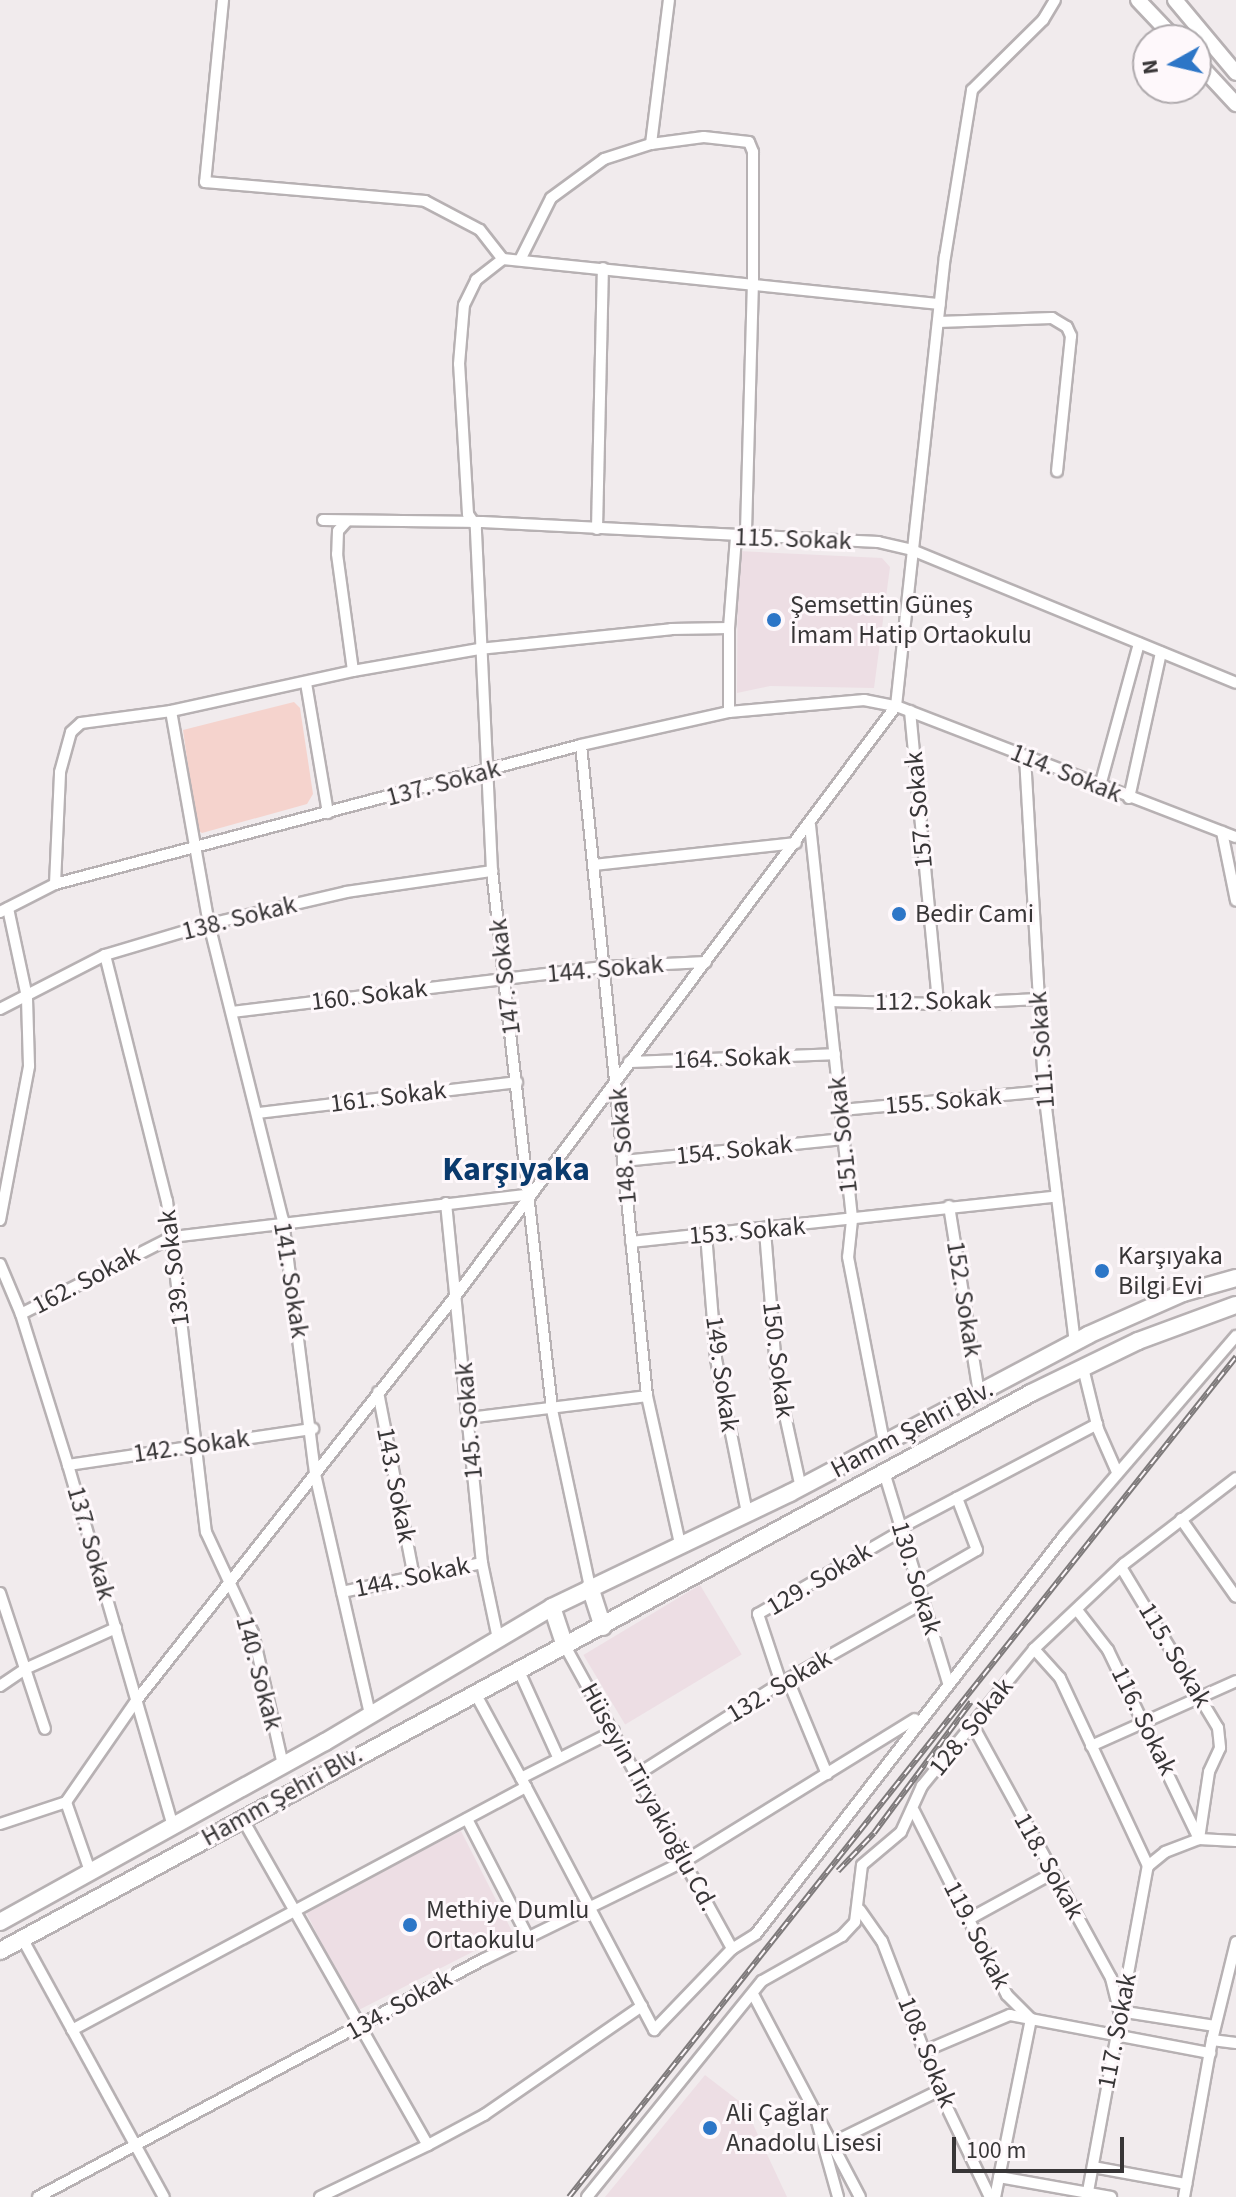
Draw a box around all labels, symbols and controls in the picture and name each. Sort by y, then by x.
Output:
north arrow [1132,24,1212,104]
text: N [1133,58,1167,77]
street label: 115. Sokak [734,521,852,557]
place label: Şemsettin Güneş İmam Hatip Ortaokulu [790,589,1032,650]
marker: Şemsettin Güneş İmam Hatip Ortaokulu [765,611,783,629]
street label: 114. Sokak [1006,737,1126,809]
street label: 157. Sokak [898,750,940,870]
street label: 137. Sokak [382,753,504,813]
street label: 138. Sokak [178,889,300,947]
place label: Bedir Cami [915,898,1034,930]
marker: Bedir Cami [890,905,908,923]
street label: 147. Sokak [482,917,528,1037]
street label: 144. Sokak [545,948,665,990]
street label: 160. Sokak [309,972,429,1018]
street label: 112. Sokak [874,984,992,1018]
street label: 111. Sokak [1022,991,1062,1109]
street label: 164. Sokak [673,1040,791,1076]
street label: 161. Sokak [328,1074,448,1120]
street label: 151. Sokak [821,1075,865,1195]
street label: 155. Sokak [883,1080,1003,1122]
street label: 148. Sokak [602,1086,644,1206]
street label: 154. Sokak [674,1128,794,1172]
district label: Karşıyaka [442,1150,590,1190]
street label: 139. Sokak [151,1208,197,1328]
street label: 153. Sokak [687,1210,807,1252]
street label: 141. Sokak [266,1220,316,1340]
street label: 162. Sokak [27,1239,145,1321]
street label: 152. Sokak [939,1239,989,1359]
place label: Karşıyaka Bilgi Evi [1118,1240,1223,1302]
marker: Karşıyaka Bilgi Evi [1093,1262,1111,1280]
street label: 150. Sokak [755,1300,801,1420]
street label: 149. Sokak [698,1314,746,1434]
street label: 145. Sokak [448,1361,490,1481]
street label: Hamm Şehri Blv. [825,1373,999,1485]
street label: 142. Sokak [131,1422,251,1470]
street label: 143. Sokak [370,1425,422,1545]
street label: 137. Sokak [60,1482,122,1604]
street label: 130. Sokak [884,1517,948,1639]
street label: 129. Sokak [761,1535,877,1623]
street label: 144. Sokak [352,1550,472,1604]
street label: 115. Sokak [1131,1597,1219,1713]
street label: 140. Sokak [229,1612,289,1734]
street label: 132. Sokak [721,1642,837,1730]
street label: 116. Sokak [1104,1662,1184,1780]
street label: 128. Sokak [922,1672,1020,1782]
street label: Hüseyin Tiryakioğlu Cd. [573,1678,725,1916]
street label: Hamm Şehri Blv. [196,1739,368,1853]
street label: 118. Sokak [1007,1807,1091,1925]
street label: 119. Sokak [937,1876,1017,1994]
place label: Methiye Dumlu Ortaokulu [426,1894,589,1956]
marker: Methiye Dumlu Ortaokulu [401,1916,419,1934]
street label: 134. Sokak [340,1963,458,2047]
street label: 117. Sokak [1091,1971,1143,2091]
street label: 108. Sokak [891,1992,963,2112]
place label: Ali Çağlar Anadolu Lisesi [726,2097,882,2158]
marker: Ali Çağlar Anadolu Lisesi [701,2119,719,2137]
scale bar [956,2121,1128,2171]
text: 100 m [966,2133,1026,2168]

